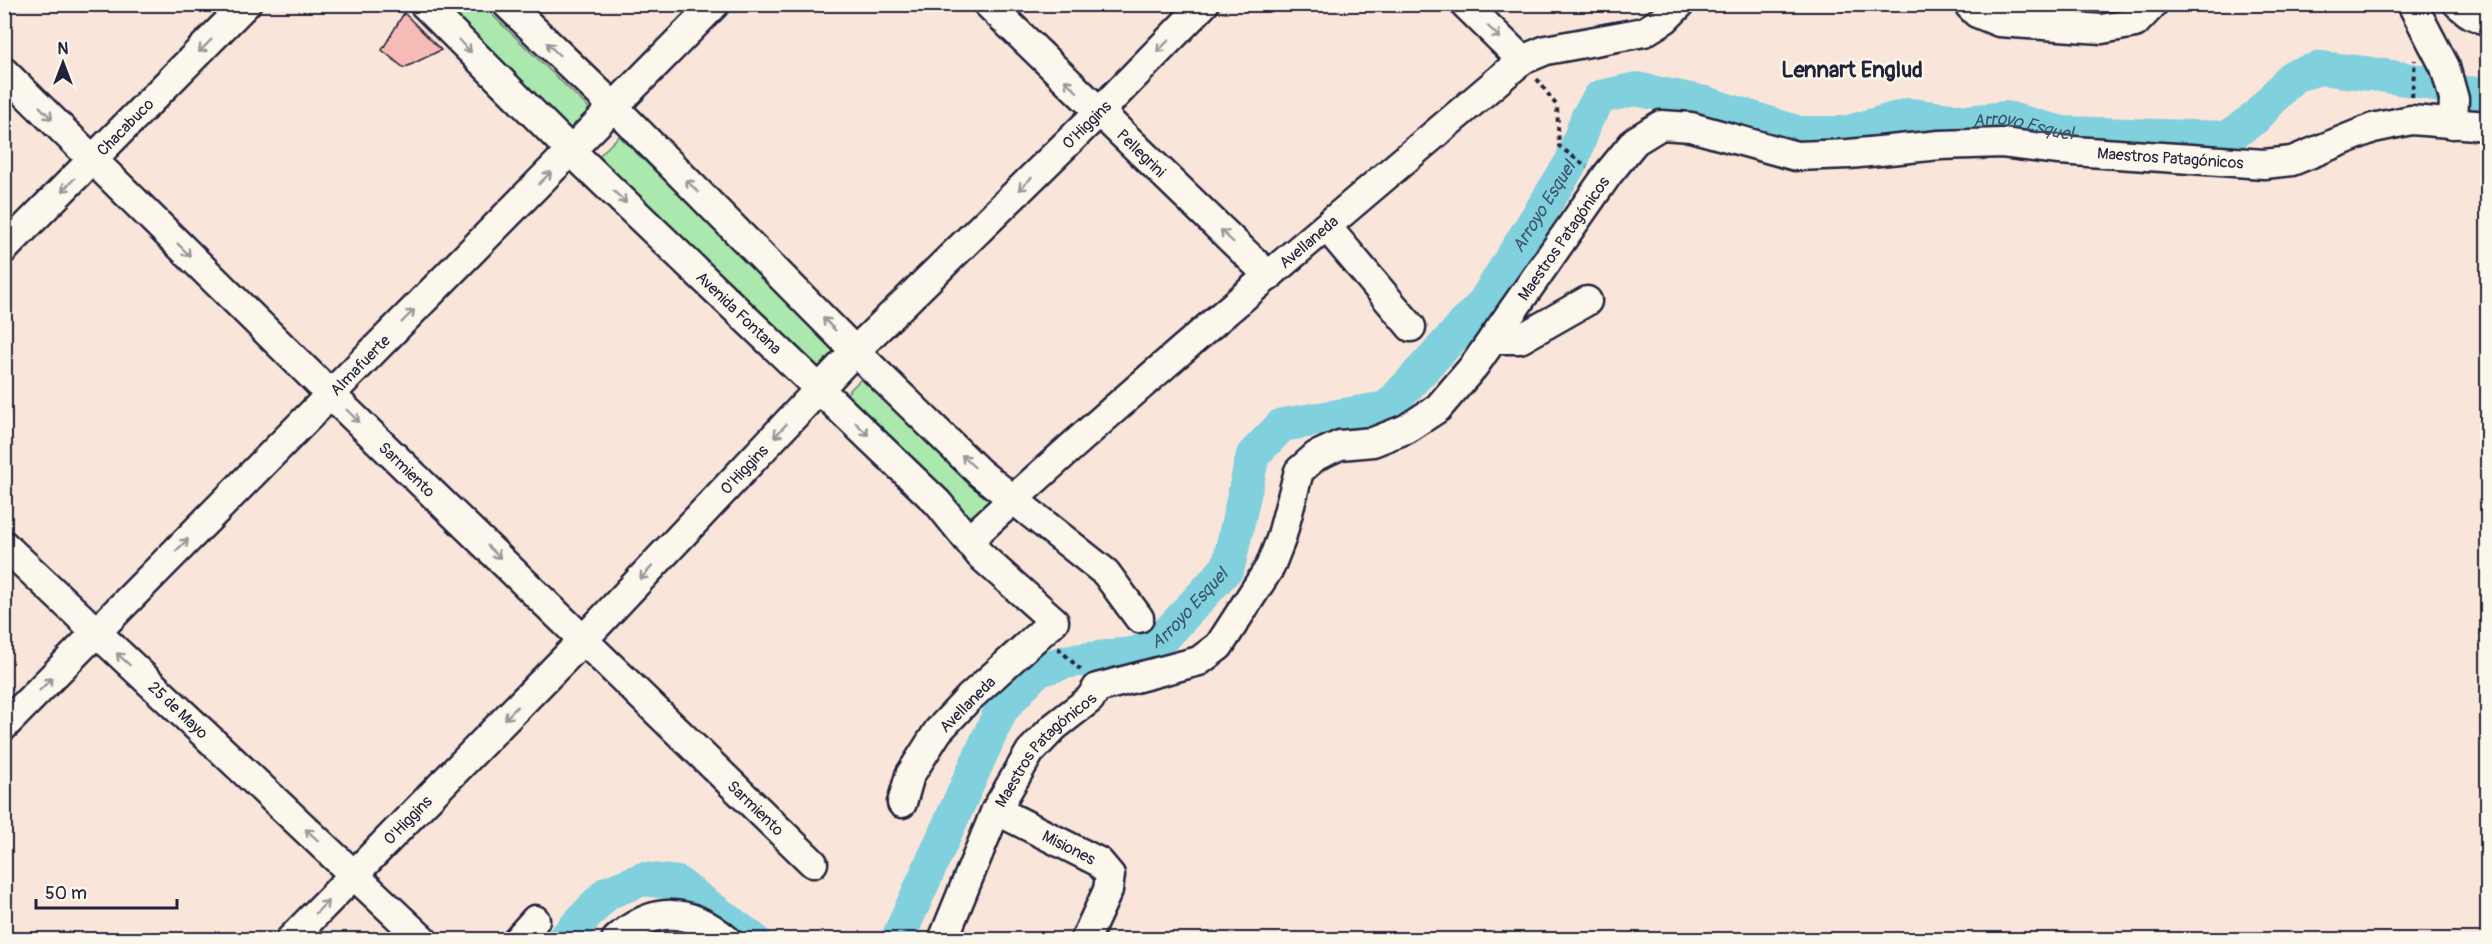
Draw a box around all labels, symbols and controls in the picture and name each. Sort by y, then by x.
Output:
one-way arrow [1486,25,1501,40]
north arrow [33,33,93,93]
one-way arrow [458,38,473,53]
text: N [58,39,69,59]
one-way arrow [198,39,212,54]
one-way arrow [1156,39,1171,54]
one-way arrow [546,41,561,56]
district label: Lennart Englud [1781,56,1923,84]
one-way arrow [1064,78,1079,93]
street label: Chacabuco [93,94,159,160]
street label: O'Higgins [1058,97,1116,154]
one-way arrow [38,106,53,120]
water label: Arroyo Esquel [1971,107,2076,145]
street label: Pellegrini [1112,125,1170,182]
street label: Maestros Patagónicos [2096,144,2244,174]
water label: Arroyo Esquel [1507,156,1582,257]
one-way arrow [537,170,552,185]
street label: Maestros Patagónicos [1514,173,1614,305]
one-way arrow [61,177,75,192]
one-way arrow [1018,177,1033,191]
one-way arrow [685,178,699,193]
one-way arrow [612,190,627,204]
street label: Avellaneda [1275,212,1343,273]
one-way arrow [1219,229,1234,243]
one-way arrow [177,243,192,258]
street label: Avenida Fontana [692,267,786,359]
one-way arrow [400,309,415,324]
one-way arrow [822,317,836,332]
street label: Almafuerte [326,331,395,400]
one-way arrow [346,409,361,424]
one-way arrow [854,422,869,436]
one-way arrow [773,423,787,438]
street label: Sarmiento [374,438,439,502]
street label: O'Higgins [716,441,773,499]
one-way arrow [961,454,976,468]
one-way arrow [175,538,190,552]
one-way arrow [486,544,501,559]
water label: Arroyo Esquel [1147,562,1234,654]
one-way arrow [639,565,653,580]
one-way arrow [116,652,131,666]
street label: Avellaneda [935,672,1000,737]
one-way arrow [38,676,53,691]
street label: 25 de Mayo [144,677,212,744]
street label: Maestros Patagónicos [991,690,1102,811]
one-way arrow [504,706,519,721]
street label: Sarmiento [723,776,788,841]
street label: O'Higgins [380,792,437,849]
street label: Misiones [1039,826,1099,870]
one-way arrow [305,828,320,842]
scale bar [36,872,177,910]
text: 50 m [45,882,87,905]
one-way arrow [315,900,330,915]

